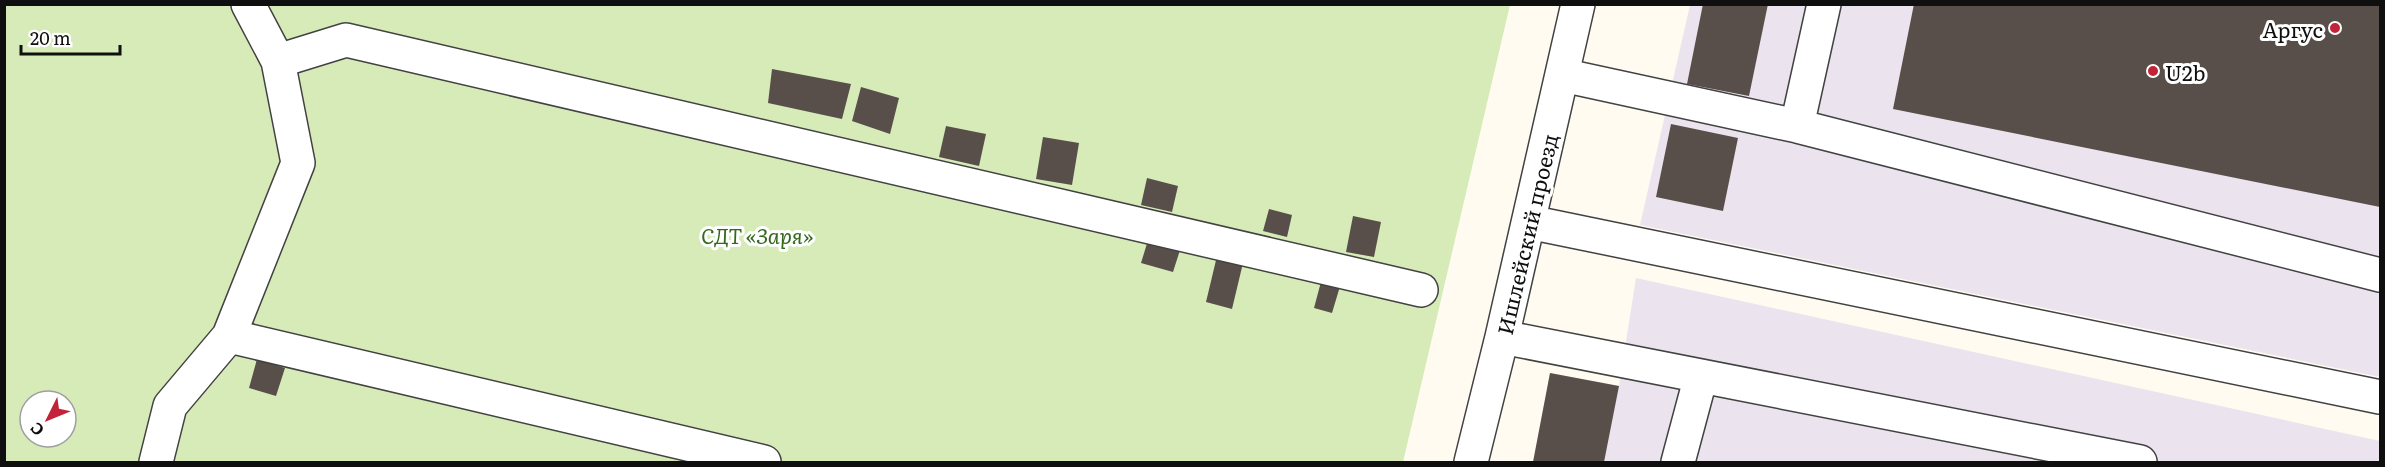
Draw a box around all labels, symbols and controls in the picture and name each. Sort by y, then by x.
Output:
place label: Аргус [2263,13,2323,44]
scale bar [21,18,120,56]
marker: Аргус [2328,21,2342,35]
text: 20 m [30,24,71,51]
place label: U2b [2165,56,2205,87]
marker: U2b [2146,64,2160,78]
street label: Ишлейский проезд [1488,130,1564,338]
park label: СДТ «Заря» [701,219,814,250]
north arrow [18,389,78,449]
text: С [24,418,49,442]

